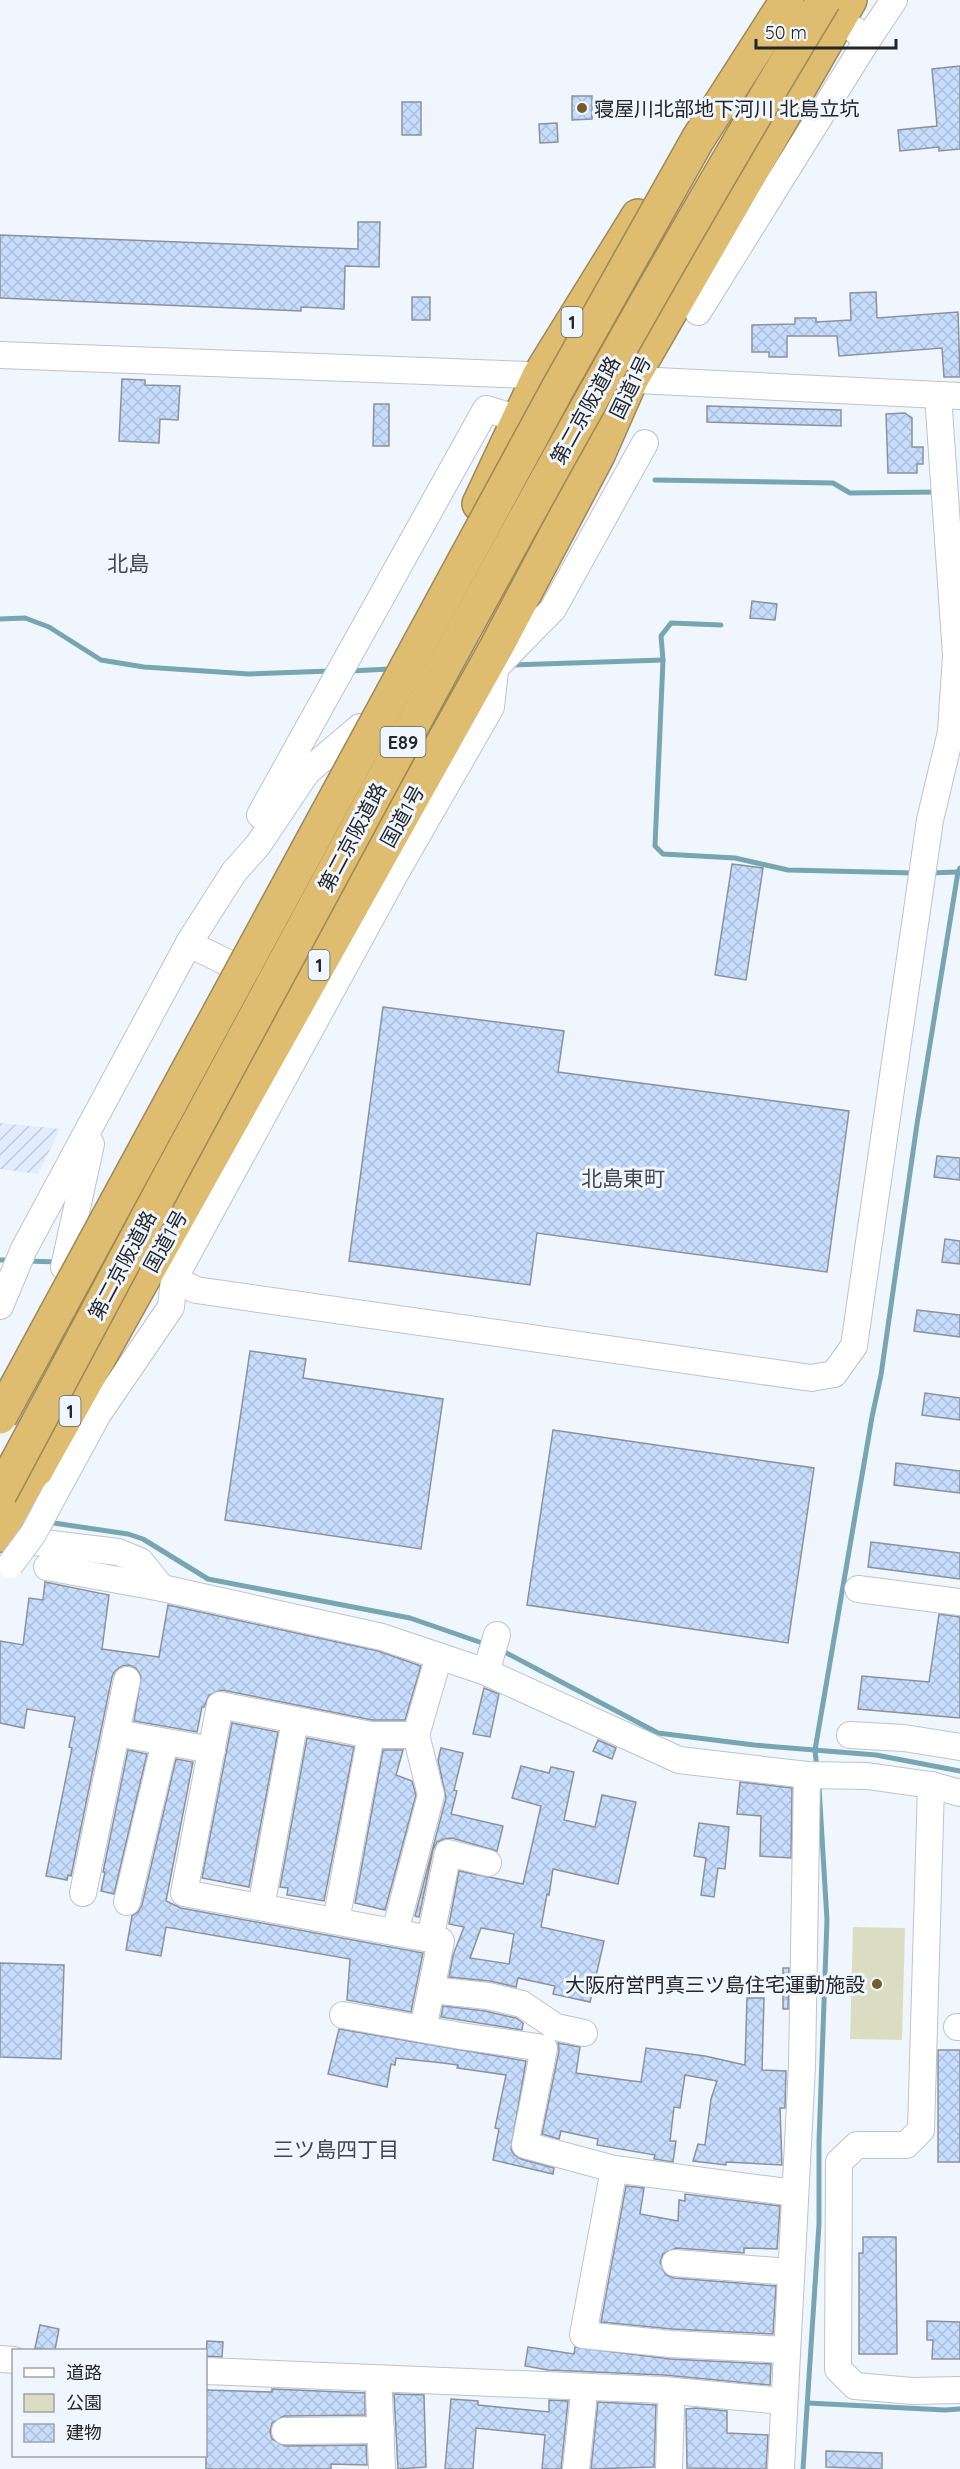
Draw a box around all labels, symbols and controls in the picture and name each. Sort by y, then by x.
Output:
scale bar [756,12,896,50]
text: 50 m [765,21,807,44]
place label: 寝屋川北部地下河川 北島立坑 [594,96,859,121]
marker: 寝屋川北部地下河川 北島立坑 [575,101,589,115]
road number: 1 [562,307,582,337]
street label: 第二京阪道路 [545,351,625,469]
street label: 国道1号 [604,351,656,423]
district label: 北島 [107,550,149,576]
road number: E89 [380,727,426,757]
street label: 第二京阪道路 [313,778,391,896]
street label: 国道1号 [375,780,429,852]
road number: 1 [308,950,330,980]
district label: 北島東町 [581,1165,665,1191]
street label: 国道1号 [138,1205,192,1277]
street label: 第二京阪道路 [83,1206,161,1324]
road number: 1 [60,1396,80,1426]
place label: 大阪府営門真三ツ島住宅運動施設 [565,1972,865,1997]
marker: 大阪府営門真三ツ島住宅運動施設 [870,1977,884,1991]
district label: 三ツ島四丁目 [273,2136,399,2162]
legend [12,2349,207,2457]
text: 道路 [66,2361,102,2384]
text: 公園 [66,2391,102,2414]
text: 建物 [66,2421,102,2444]

